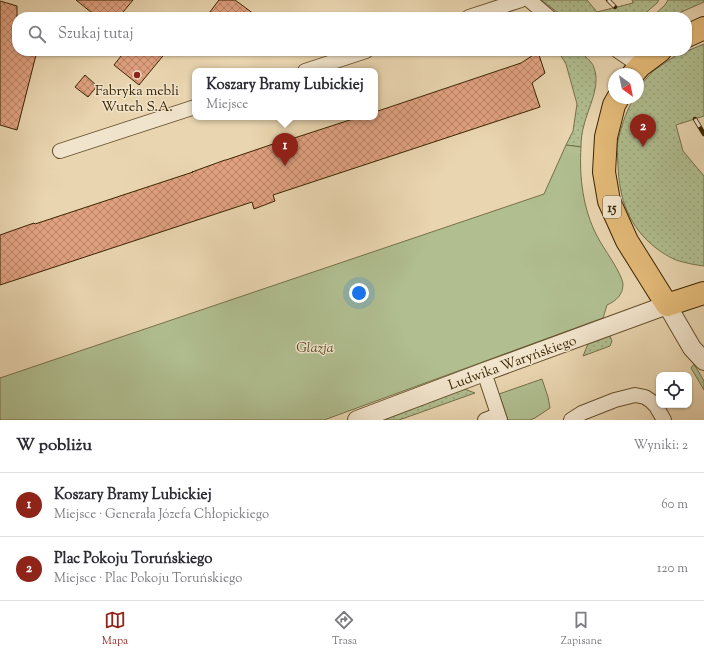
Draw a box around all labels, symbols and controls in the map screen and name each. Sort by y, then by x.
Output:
search box [12,12,692,56]
icon: search [26,23,48,45]
text: Szukaj tutaj [58,24,133,45]
popup [192,68,378,120]
north arrow [608,68,644,104]
marker: Fabryka mebli Wuteh S.A. [132,70,142,80]
text: Koszary Bramy Lubickiej [206,75,364,96]
place label: Fabryka mebli Wuteh S.A. [95,82,179,118]
text: Miejsce [206,96,248,114]
pin: 2 [630,114,656,147]
pin: 1 [272,133,298,166]
road number: 15 [603,196,621,218]
your location [349,283,369,303]
street label: Ludwika Waryńskiego [446,331,580,396]
park label: Glazja [296,339,334,359]
map controls [656,372,692,408]
button: locate [656,372,692,408]
text: W pobliżu [16,434,92,458]
text: Wyniki: 2 [633,437,688,455]
text: Koszary Bramy Lubickiej [54,485,212,506]
text: 1 [27,496,31,514]
text: 60 m [661,496,688,514]
text: Miejsce · Generała Józefa Chłopickiego [54,506,269,524]
text: Plac Pokoju Toruńskiego [54,549,213,570]
text: 2 [26,560,32,578]
text: 120 m [657,560,688,578]
text: Miejsce · Plac Pokoju Toruńskiego [54,570,242,588]
tab: Mapa [102,609,128,649]
tab: Trasa [332,609,357,649]
tab: Zapisane [561,609,602,649]

